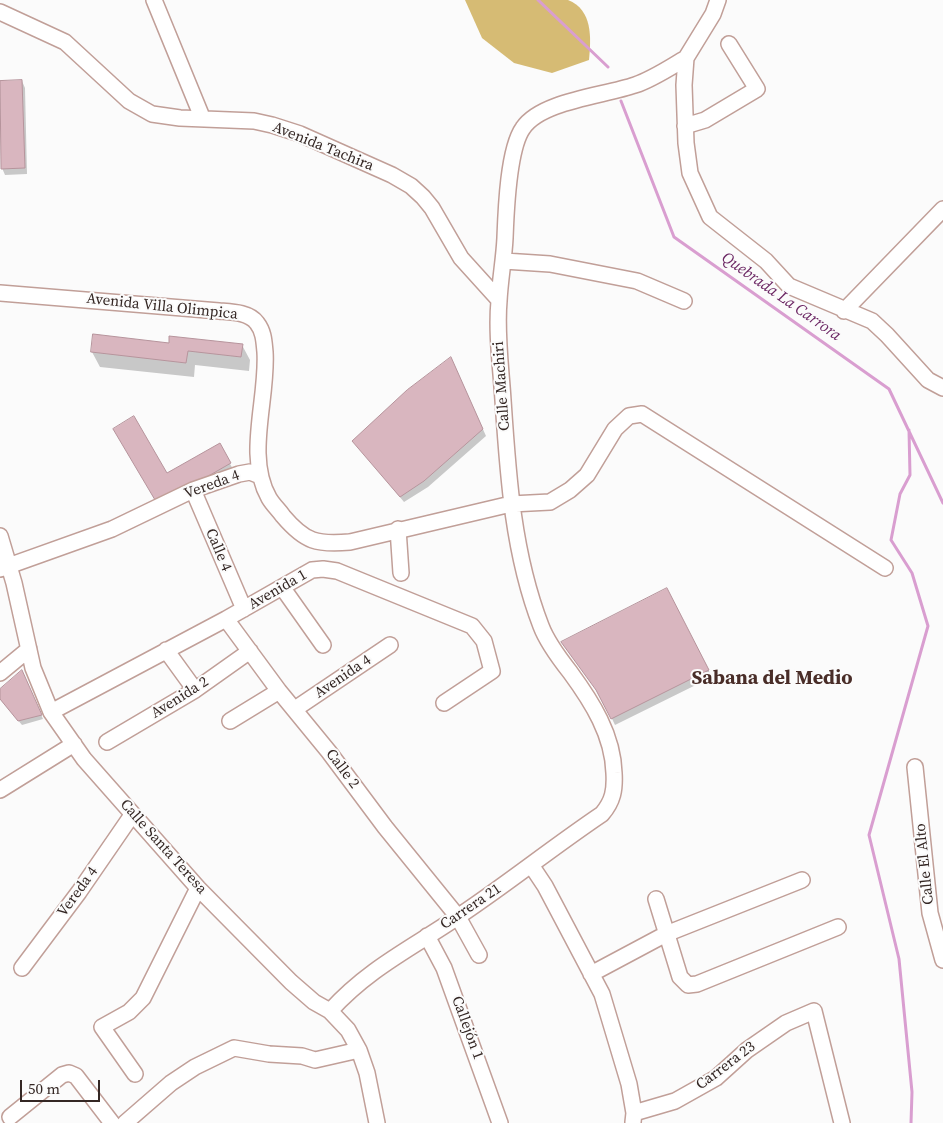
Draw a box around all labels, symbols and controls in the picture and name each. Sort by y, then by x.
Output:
street label: Avenida Tachira [270,119,376,175]
water label: Quebrada La Carrora [718,249,844,345]
street label: Avenida Villa Olimpica [85,290,239,324]
street label: Calle Machiri [490,341,514,431]
street label: Vereda 4 [182,467,242,503]
street label: Calle 4 [201,526,235,574]
street label: Avenida 1 [246,566,310,614]
street label: Avenida 4 [311,651,375,703]
district label: Sabana del Medio [691,667,853,691]
street label: Avenida 2 [148,673,212,723]
street label: Calle 2 [321,746,363,792]
street label: Calle Santa Teresa [116,796,210,898]
street label: Calle El Alto [912,822,938,906]
street label: Vereda 4 [54,863,102,921]
street label: Carrera 21 [437,880,505,934]
street label: Callejón 1 [447,994,487,1062]
street label: Carrera 23 [693,1038,759,1094]
scale bar [22,1070,102,1102]
text: 50 m [28,1078,60,1099]

